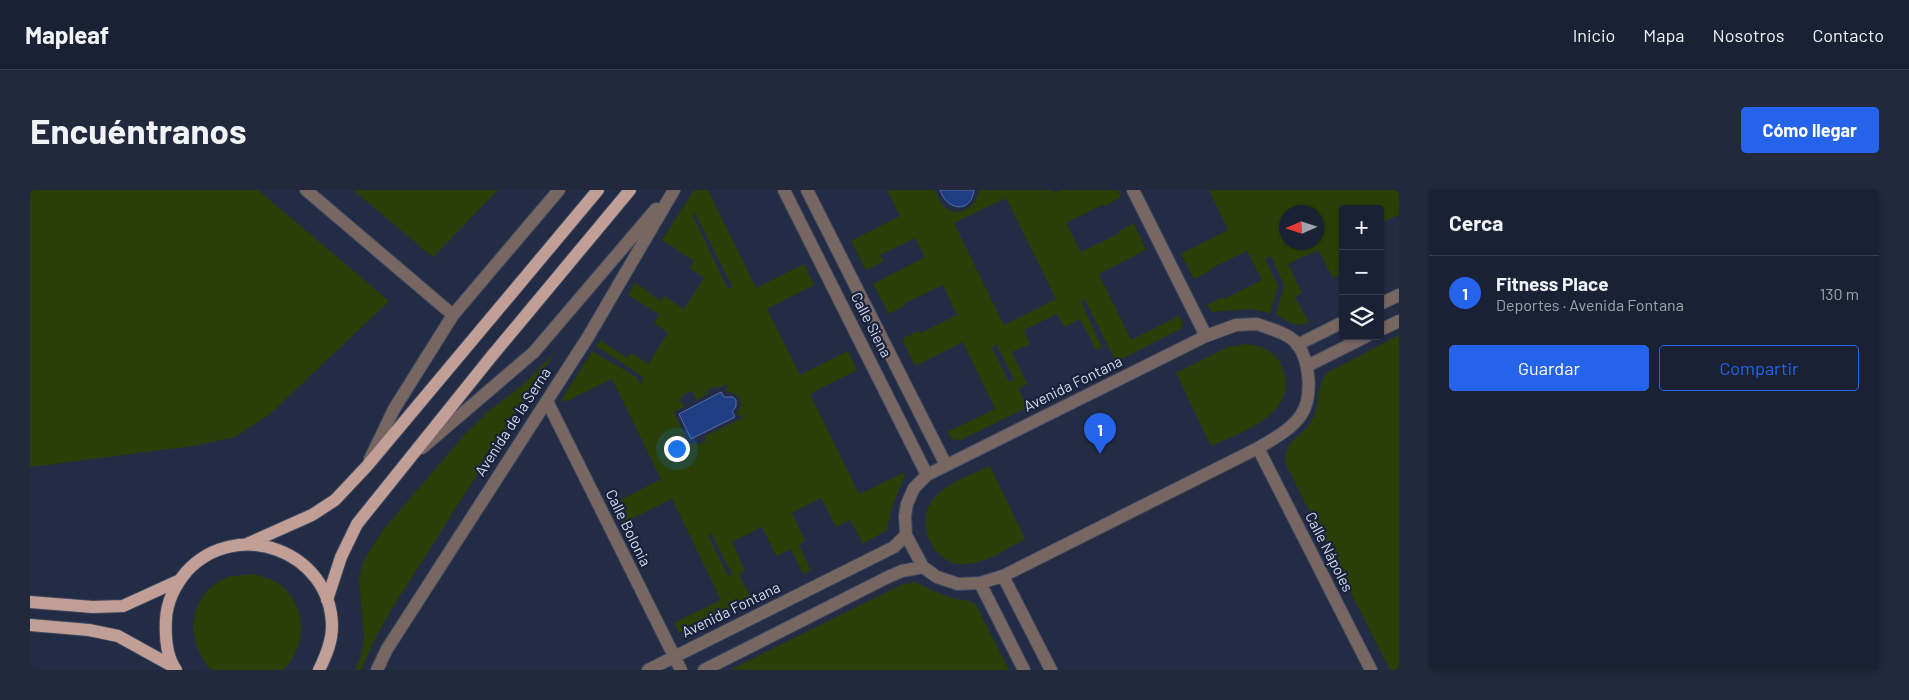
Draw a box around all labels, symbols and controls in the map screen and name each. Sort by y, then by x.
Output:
text: Mapleaf [25,20,109,49]
text: Inicio [1573,24,1615,46]
text: Mapa [1643,24,1685,46]
text: Nosotros [1713,24,1784,46]
text: Contacto [1812,24,1884,46]
button: Cómo llegar [1741,107,1879,153]
text: Encuéntranos [30,109,247,151]
north arrow [1279,205,1324,250]
map controls [1339,205,1384,340]
button: + [1339,205,1384,250]
text: Cerca [1449,210,1503,235]
button: − [1339,250,1384,295]
text: Fitness Place [1496,272,1609,295]
text: 1 [1462,284,1468,303]
text: 130 m [1820,284,1859,303]
street label: Calle Siena [848,289,896,360]
button: layers [1339,295,1384,340]
text: Deportes · Avenida Fontana [1496,295,1684,314]
button: Guardar [1449,345,1649,391]
button: Compartir [1659,345,1859,391]
street label: Avenida Fontana [1020,351,1125,415]
street label: Avenida de la Serna [470,364,554,479]
pin: 1 [1084,413,1116,454]
your location [664,436,690,462]
street label: Calle Bolonia [603,486,655,569]
street label: Calle Nápoles [1302,509,1358,594]
street label: Avenida Fontana [678,577,783,641]

